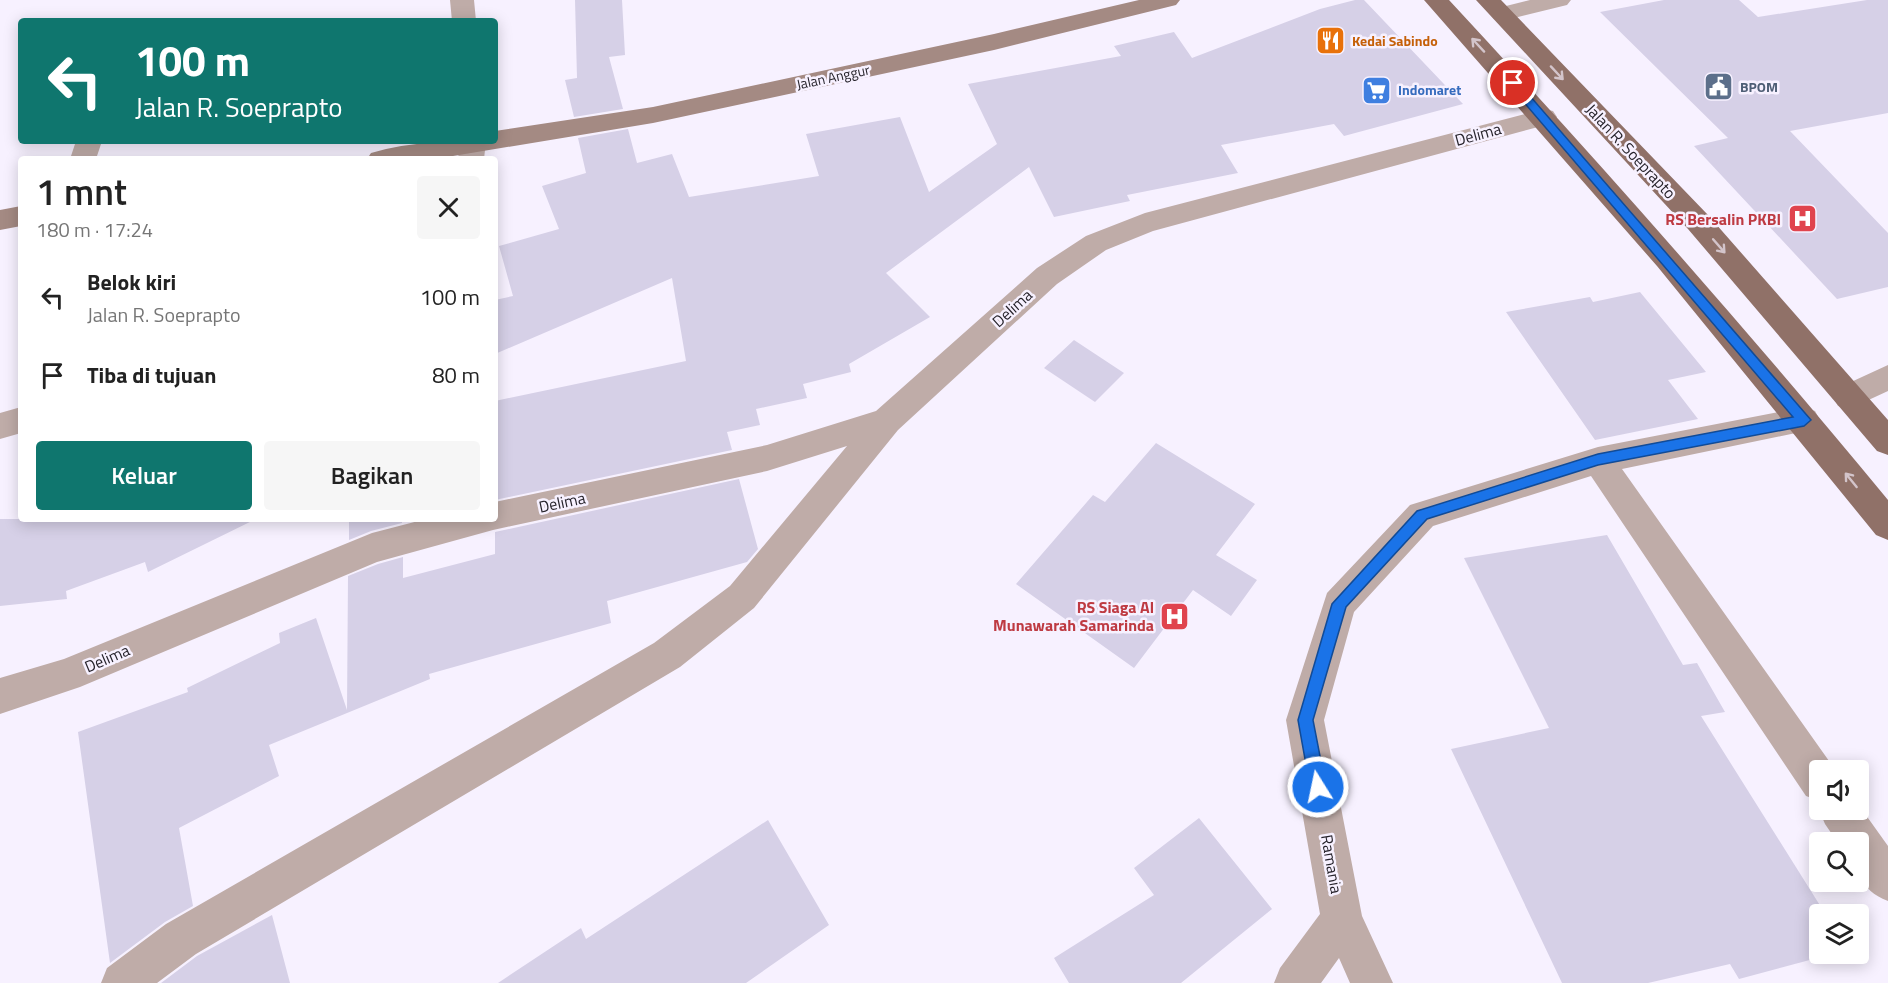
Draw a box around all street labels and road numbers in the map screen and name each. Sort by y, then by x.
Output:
street label: Jalan Anggur [794,58,872,95]
street label: Jalan R. Soeprapto [1580,98,1682,204]
street label: Delima [1452,116,1504,152]
street label: Delima [987,283,1037,333]
street label: Delima [537,485,587,519]
street label: Delima [81,638,133,678]
street label: Ramania [1315,833,1349,895]

